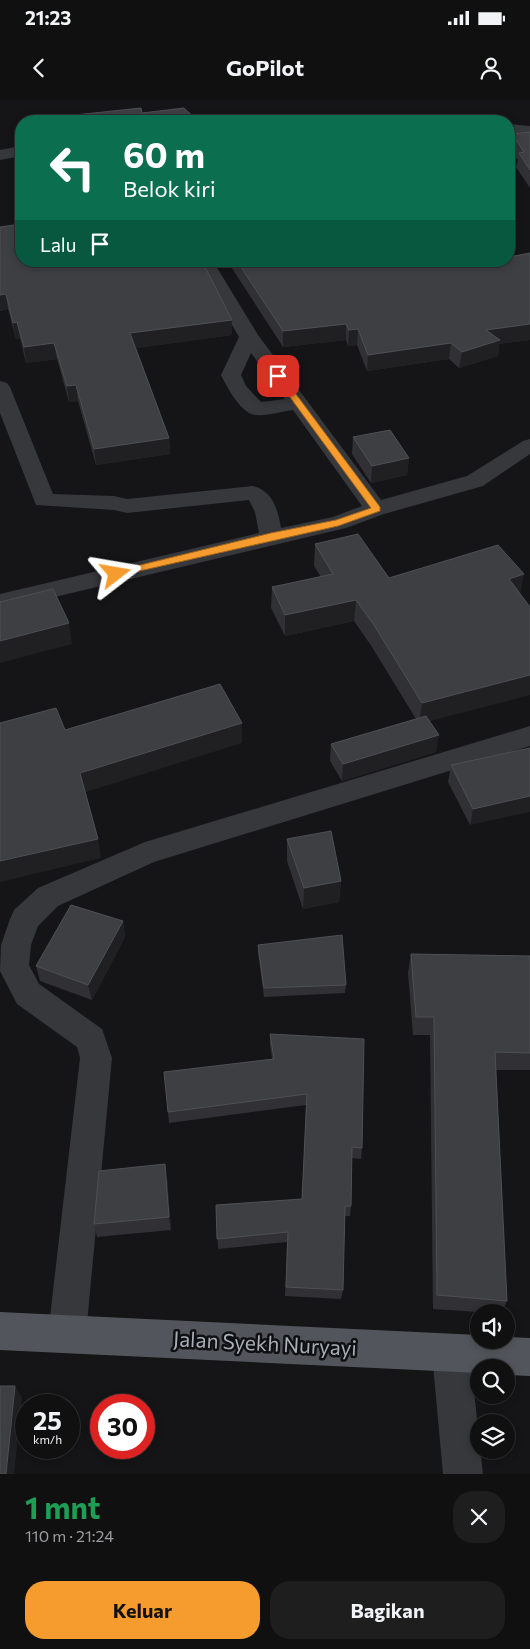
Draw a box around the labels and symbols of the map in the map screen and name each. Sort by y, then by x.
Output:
pin [257,355,299,397]
position arrow [89,547,141,599]
street label: Jalan Syekh Nuryayi [173,1325,358,1360]
speed limit sign: 30 [90,1394,155,1459]

